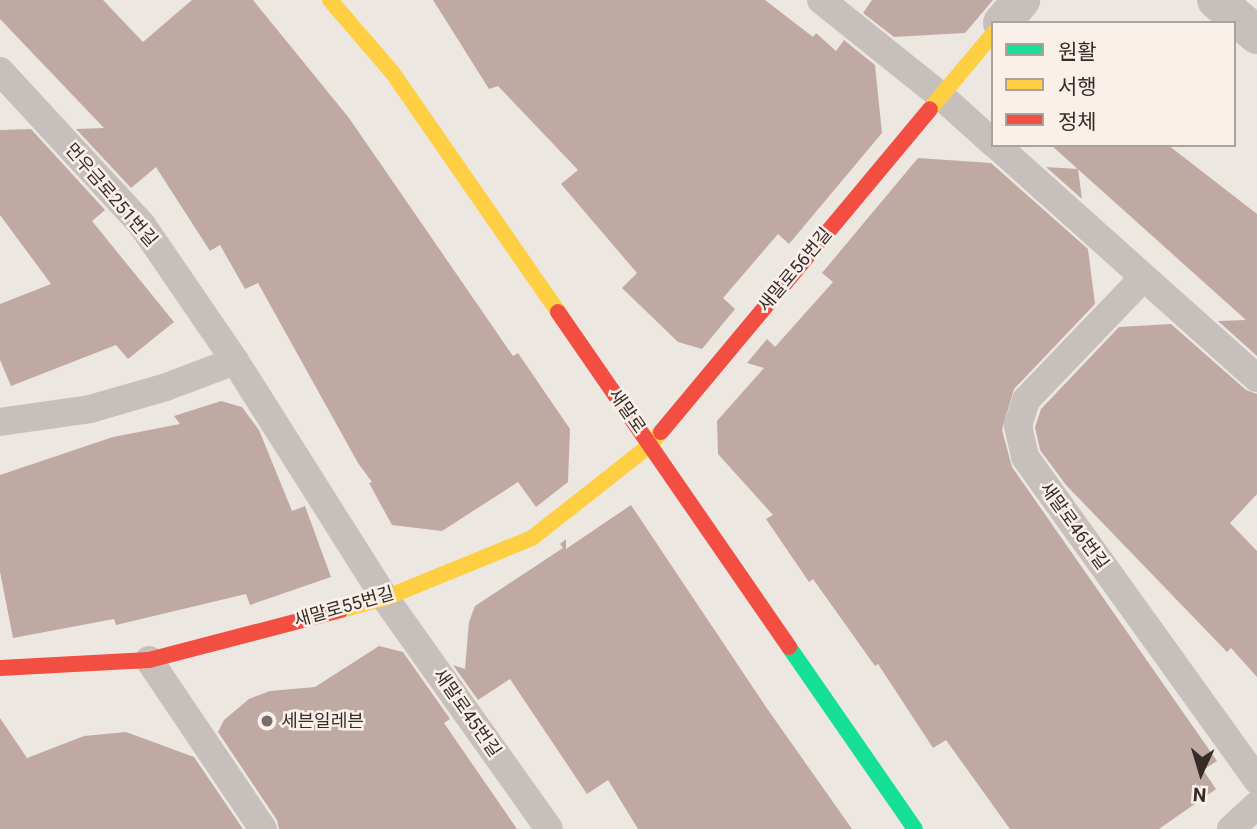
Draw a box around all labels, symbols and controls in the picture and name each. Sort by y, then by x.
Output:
legend [991,21,1236,147]
text: 원활 [1058,40,1097,64]
text: 서행 [1058,75,1097,99]
text: 정체 [1058,110,1097,134]
street label: 먼우금로251번길 [60,139,162,251]
street label: 새말로56번길 [754,224,836,316]
street label: 새말로 [604,384,650,438]
street label: 새말로46번길 [1035,478,1113,574]
street label: 새말로55번길 [292,582,396,632]
street label: 새말로45번길 [429,665,505,761]
place label: 세븐일레븐 [281,710,364,732]
marker: 세븐일레븐 [259,713,275,729]
north arrow [1166,738,1236,808]
text: N [1192,783,1207,806]

